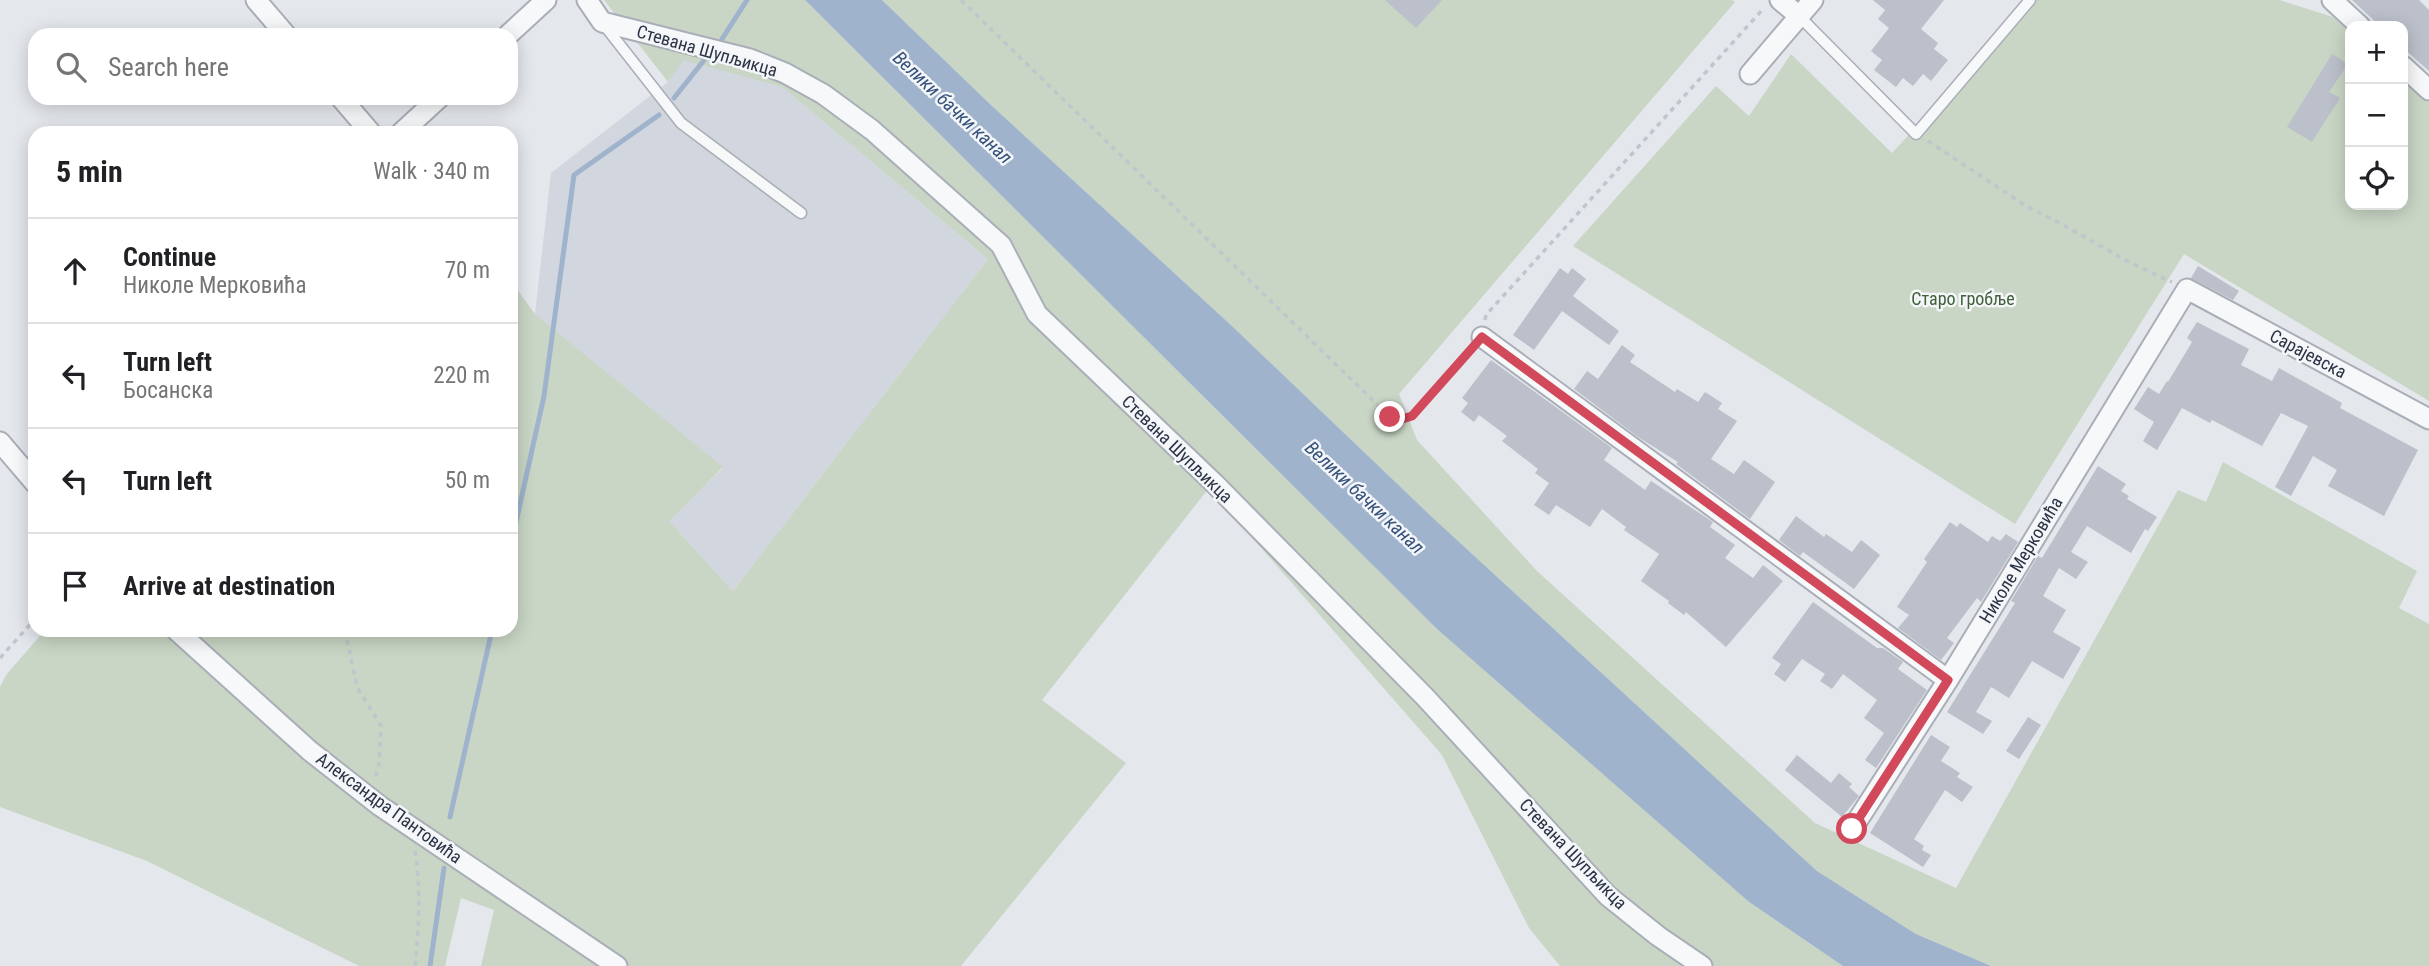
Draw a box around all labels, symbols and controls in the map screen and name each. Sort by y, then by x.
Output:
street label: Стевана Шупљикца [634,20,780,81]
map controls [2345,21,2408,210]
button: + [2345,21,2408,84]
search box [28,28,518,105]
water label: Велики бачки канал [888,46,1017,168]
icon: search [52,48,90,86]
text: Search here [108,52,229,82]
button: − [2345,84,2408,147]
button: locate [2345,147,2408,210]
text: 5 min [56,154,123,189]
text: Walk · 340 m [373,158,490,185]
text: Continue [123,242,216,272]
icon: ahead [56,252,94,290]
text: 70 m [445,257,490,284]
text: Николе Мерковића [123,272,307,299]
park label: Старо гробље [1911,288,2015,309]
street label: Сарајевска [2266,325,2350,382]
text: Turn left [123,347,212,377]
icon: left [56,357,94,395]
text: 220 m [433,362,490,389]
text: Босанска [123,377,213,404]
street label: Стевана Шупљикца [1118,391,1237,507]
route end [1374,401,1405,432]
water label: Велики бачки канал [1300,436,1429,558]
icon: left [56,462,94,500]
text: Turn left [123,466,212,496]
text: 50 m [445,467,490,494]
street label: Николе Мерковића [1975,493,2067,627]
icon: arrive [56,567,94,605]
text: Arrive at destination [123,571,335,601]
street label: Александра Пантовића [312,748,466,868]
street label: Стевана Шупљикца [1515,794,1631,913]
route start [1836,813,1867,844]

